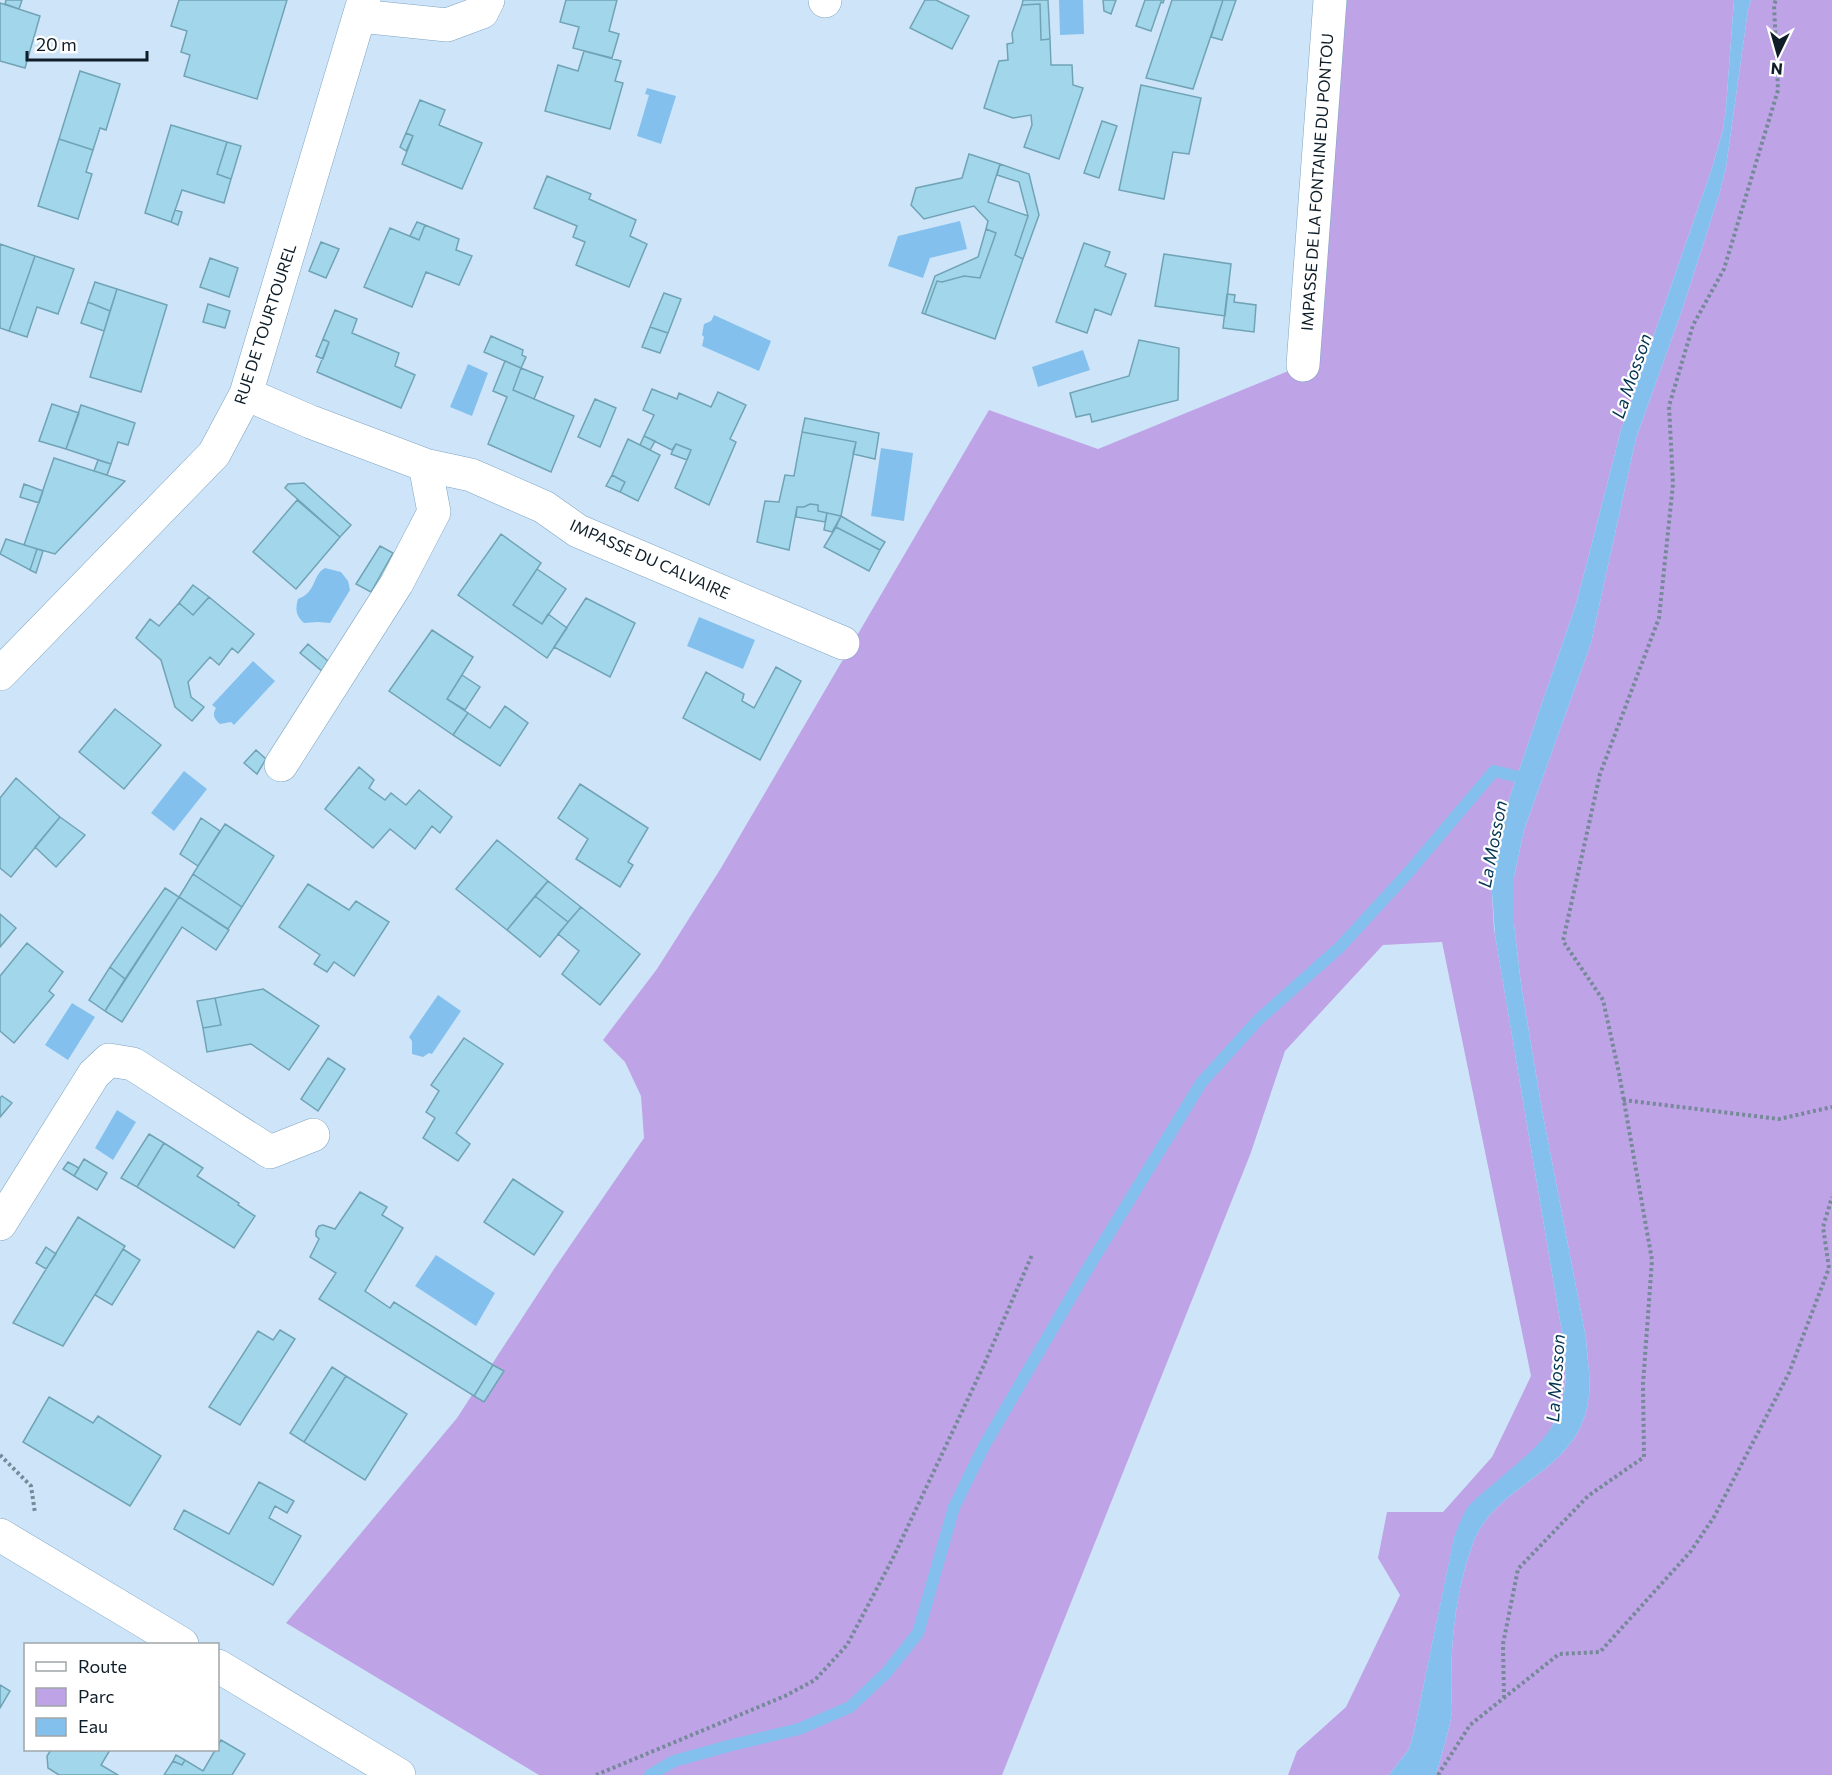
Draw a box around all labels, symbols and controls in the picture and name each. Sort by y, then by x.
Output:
scale bar [27,24,147,62]
north arrow [1748,24,1808,84]
street label: IMPASSE DE LA FONTAINE DU PONTOU [1297,32,1336,332]
text: 20 m [36,33,77,55]
text: N [1770,59,1783,79]
street label: RUE DE TOURTOUREL [230,241,299,407]
water label: La Mosson [1606,330,1656,421]
street label: IMPASSE DU CALVAIRE [567,515,733,602]
water label: La Mosson [1473,798,1511,889]
water label: La Mosson [1541,1333,1569,1423]
legend [24,1643,219,1751]
text: Route [78,1655,127,1677]
text: Parc [78,1685,115,1707]
text: Eau [78,1715,108,1737]

